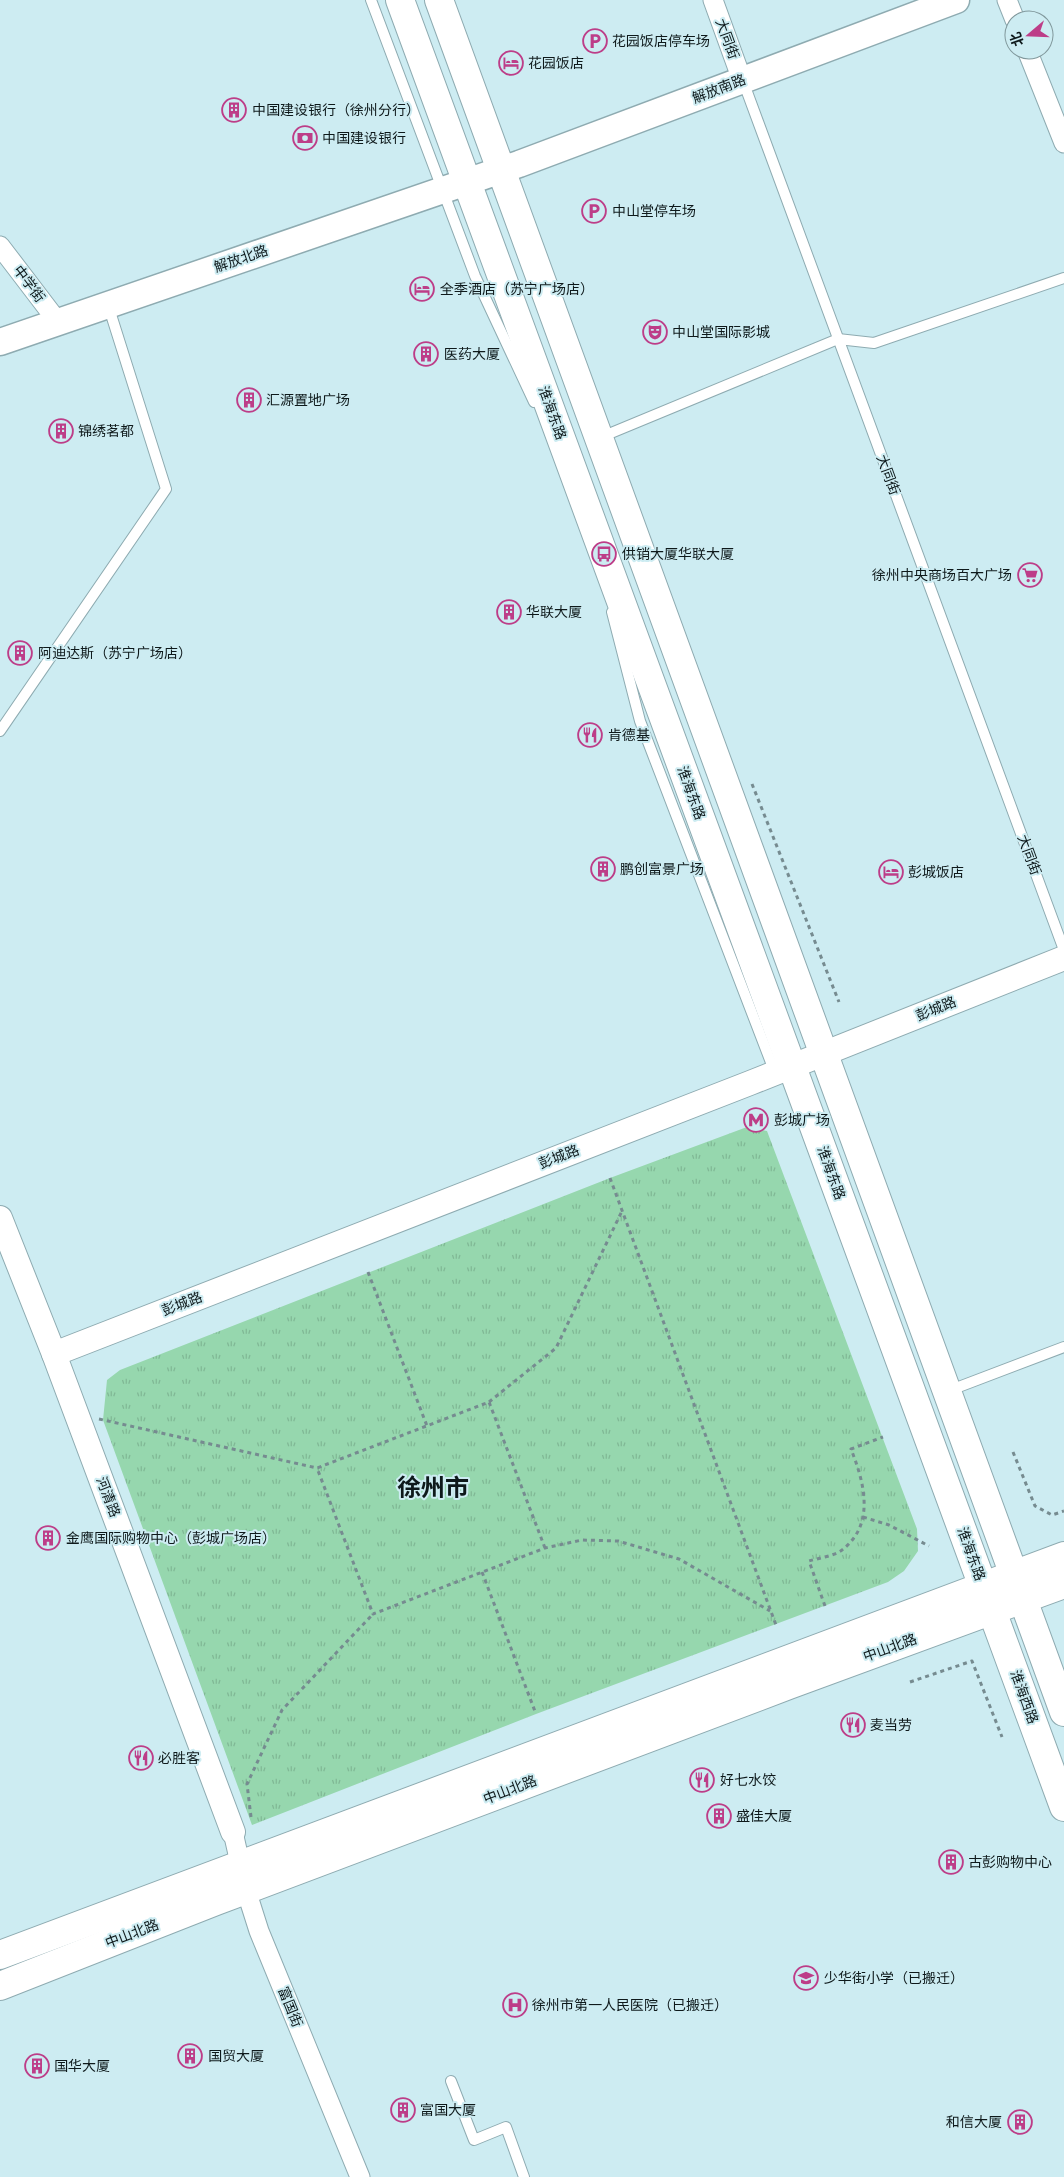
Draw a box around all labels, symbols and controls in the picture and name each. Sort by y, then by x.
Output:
north arrow [1004,10,1054,60]
street label: 大同街 [712,16,742,62]
parking icon: 花园饭店停车场 [582,28,608,54]
text: 北 [1007,30,1027,48]
place label: 花园饭店停车场 [612,33,710,50]
hotel icon: 花园饭店 [498,50,524,76]
place label: 花园饭店 [528,55,584,72]
street label: 解放南路 [690,71,748,107]
building icon: 中国建设银行（徐州分行） [221,97,247,123]
place label: 中国建设银行（徐州分行） [252,102,420,119]
bank icon: 中国建设银行 [292,125,318,151]
place label: 中国建设银行 [322,130,406,147]
parking icon: 中山堂停车场 [581,198,607,224]
place label: 中山堂停车场 [612,203,696,220]
street label: 解放北路 [212,242,270,276]
street label: 中学街 [10,262,48,306]
hotel icon: 全季酒店（苏宁广场店） [409,276,435,302]
place label: 全季酒店（苏宁广场店） [440,281,594,298]
theatre icon: 中山堂国际影城 [642,319,668,345]
place label: 中山堂国际影城 [672,324,770,341]
building icon: 医药大厦 [413,341,439,367]
place label: 医药大厦 [444,346,500,363]
street label: 淮海东路 [534,384,570,442]
building icon: 汇源置地广场 [236,387,262,413]
place label: 汇源置地广场 [266,392,350,409]
building icon: 锦绣茗都 [48,418,74,444]
place label: 锦绣茗都 [78,423,134,440]
street label: 大同街 [873,452,903,498]
bus stop icon: 供销大厦华联大厦 [591,541,617,567]
place label: 供销大厦华联大厦 [622,546,734,563]
supermarket icon: 徐州中央商场百大广场 [1017,562,1043,588]
place label: 徐州中央商场百大广场 [872,567,1012,584]
building icon: 华联大厦 [496,599,522,625]
place label: 华联大厦 [526,604,582,621]
building icon: 阿迪达斯（苏宁广场店） [7,640,33,666]
place label: 阿迪达斯（苏宁广场店） [38,645,192,662]
restaurant icon: 肯德基 [577,722,603,748]
place label: 肯德基 [608,727,650,744]
street label: 淮海东路 [673,764,709,822]
street label: 大同街 [1014,832,1044,878]
building icon: 鹏创富景广场 [590,856,616,882]
hotel icon: 彭城饭店 [878,859,904,885]
place label: 鹏创富景广场 [620,861,704,878]
place label: 彭城饭店 [908,864,964,881]
street label: 彭城路 [913,993,959,1025]
metro station icon: 彭城广场 [743,1107,769,1133]
place label: 彭城广场 [774,1112,830,1129]
street label: 彭城路 [536,1142,582,1172]
street label: 淮海东路 [813,1144,849,1202]
street label: 彭城路 [159,1289,205,1319]
street label: 河清路 [93,1474,123,1520]
district label: 徐州市 [397,1474,469,1502]
building icon: 金鹰国际购物中心（彭城广场店） [35,1525,61,1551]
street label: 淮海东路 [953,1525,989,1583]
place label: 金鹰国际购物中心（彭城广场店） [66,1530,276,1547]
street label: 中山北路 [861,1630,919,1666]
street label: 淮海西路 [1006,1668,1042,1726]
restaurant icon: 麦当劳 [840,1712,866,1738]
place label: 麦当劳 [870,1717,912,1734]
restaurant icon: 必胜客 [128,1745,154,1771]
place label: 必胜客 [158,1750,200,1767]
restaurant icon: 好七水饺 [689,1767,715,1793]
street label: 中山北路 [481,1772,539,1808]
place label: 好七水饺 [720,1772,776,1789]
building icon: 盛佳大厦 [706,1803,732,1829]
place label: 盛佳大厦 [736,1808,792,1825]
building icon: 古彭购物中心 [938,1849,964,1875]
place label: 古彭购物中心 [968,1854,1052,1871]
street label: 中山北路 [103,1916,161,1952]
school or university icon: 少华街小学（已搬迁） [793,1965,819,1991]
place label: 少华街小学（已搬迁） [824,1970,964,1987]
street label: 富国街 [274,1984,306,2030]
hospital icon: 徐州市第一人民医院（已搬迁） [502,1992,528,2018]
place label: 徐州市第一人民医院（已搬迁） [532,1997,728,2014]
building icon: 国贸大厦 [177,2043,203,2069]
place label: 国贸大厦 [208,2048,264,2065]
building icon: 国华大厦 [24,2053,50,2079]
place label: 国华大厦 [54,2058,110,2075]
building icon: 富国大厦 [390,2097,416,2123]
place label: 富国大厦 [420,2102,476,2119]
building icon: 和信大厦 [1007,2109,1033,2135]
place label: 和信大厦 [946,2114,1002,2131]

